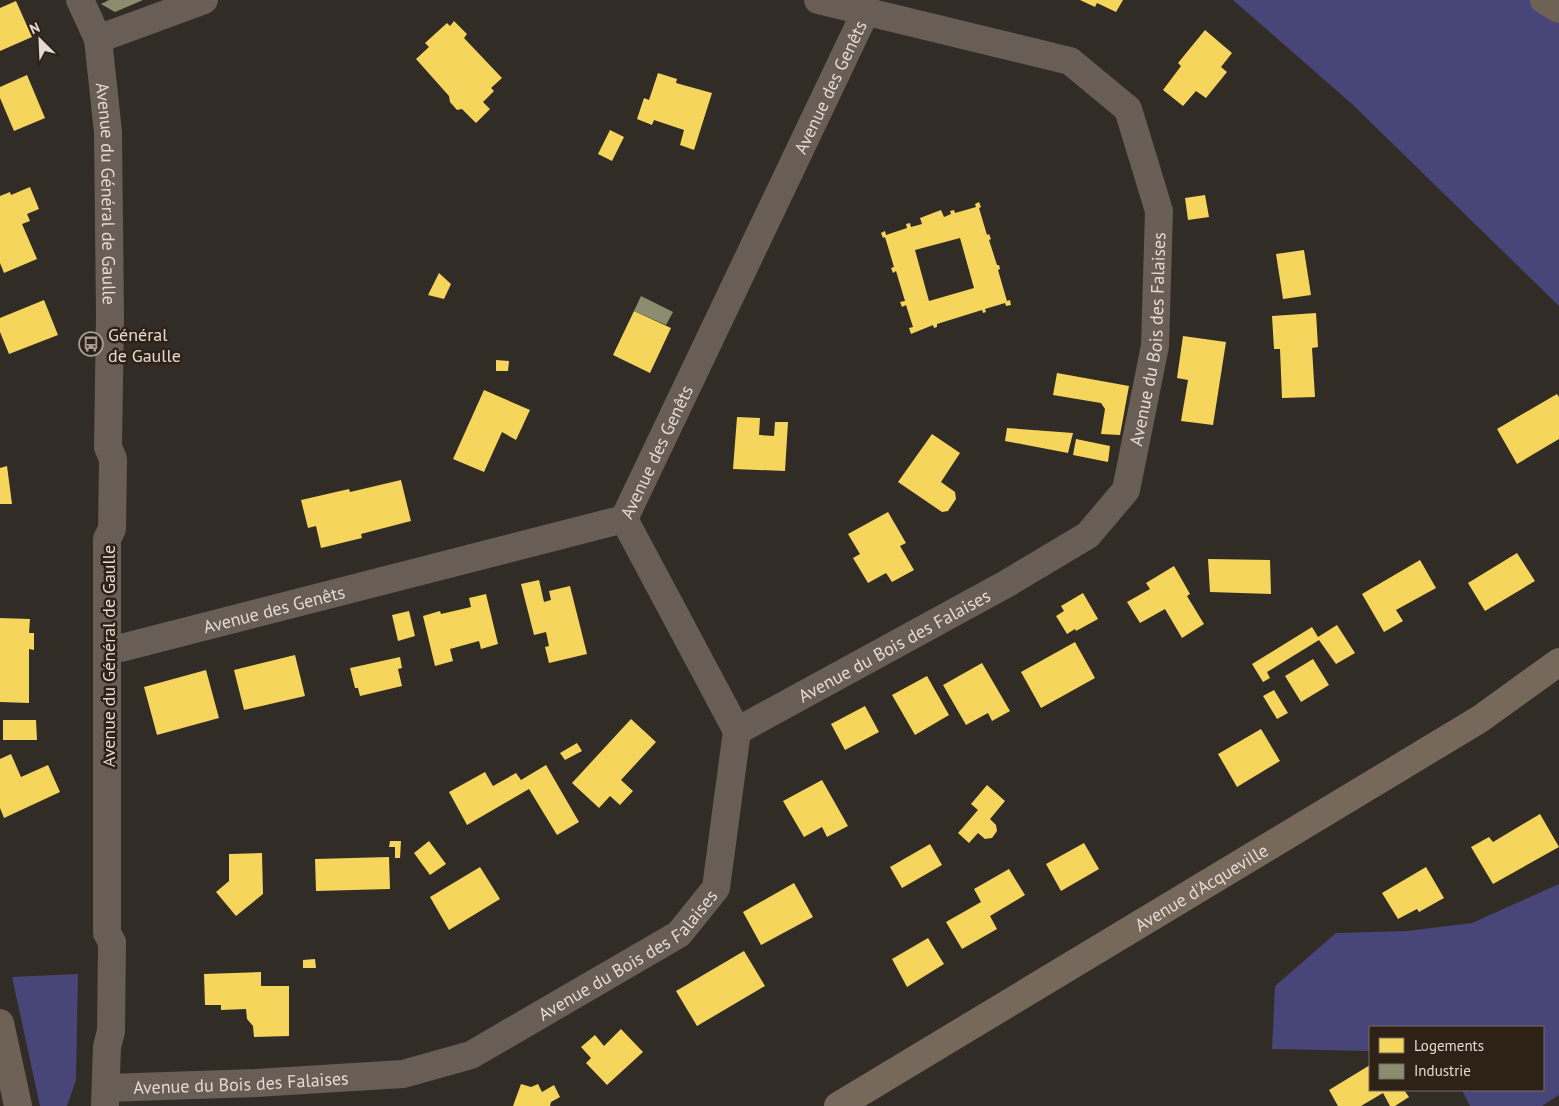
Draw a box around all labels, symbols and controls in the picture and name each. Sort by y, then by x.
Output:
north arrow [15,15,65,65]
street label: Avenue des Genêts [788,16,871,157]
text: N [27,18,43,38]
street label: Avenue du Général de Gaulle [91,81,121,305]
street label: Avenue du Bois des Falaises [1124,232,1170,448]
place label: Général de Gaulle [108,323,181,367]
bus stop icon: Général de Gaulle [78,331,104,357]
street label: Avenue des Genêts [614,381,698,522]
street label: Avenue du Général de Gaulle [97,545,120,767]
street label: Avenue des Genêts [201,580,347,638]
street label: Avenue du Bois des Falaises [794,583,994,707]
street label: Avenue d'Acqueville [1130,838,1272,936]
street label: Avenue du Bois des Falaises [534,885,722,1025]
legend [1369,1026,1544,1091]
text: Logements [1414,1036,1484,1055]
text: Industrie [1414,1061,1471,1080]
street label: Avenue du Bois des Falaises [133,1066,349,1099]

